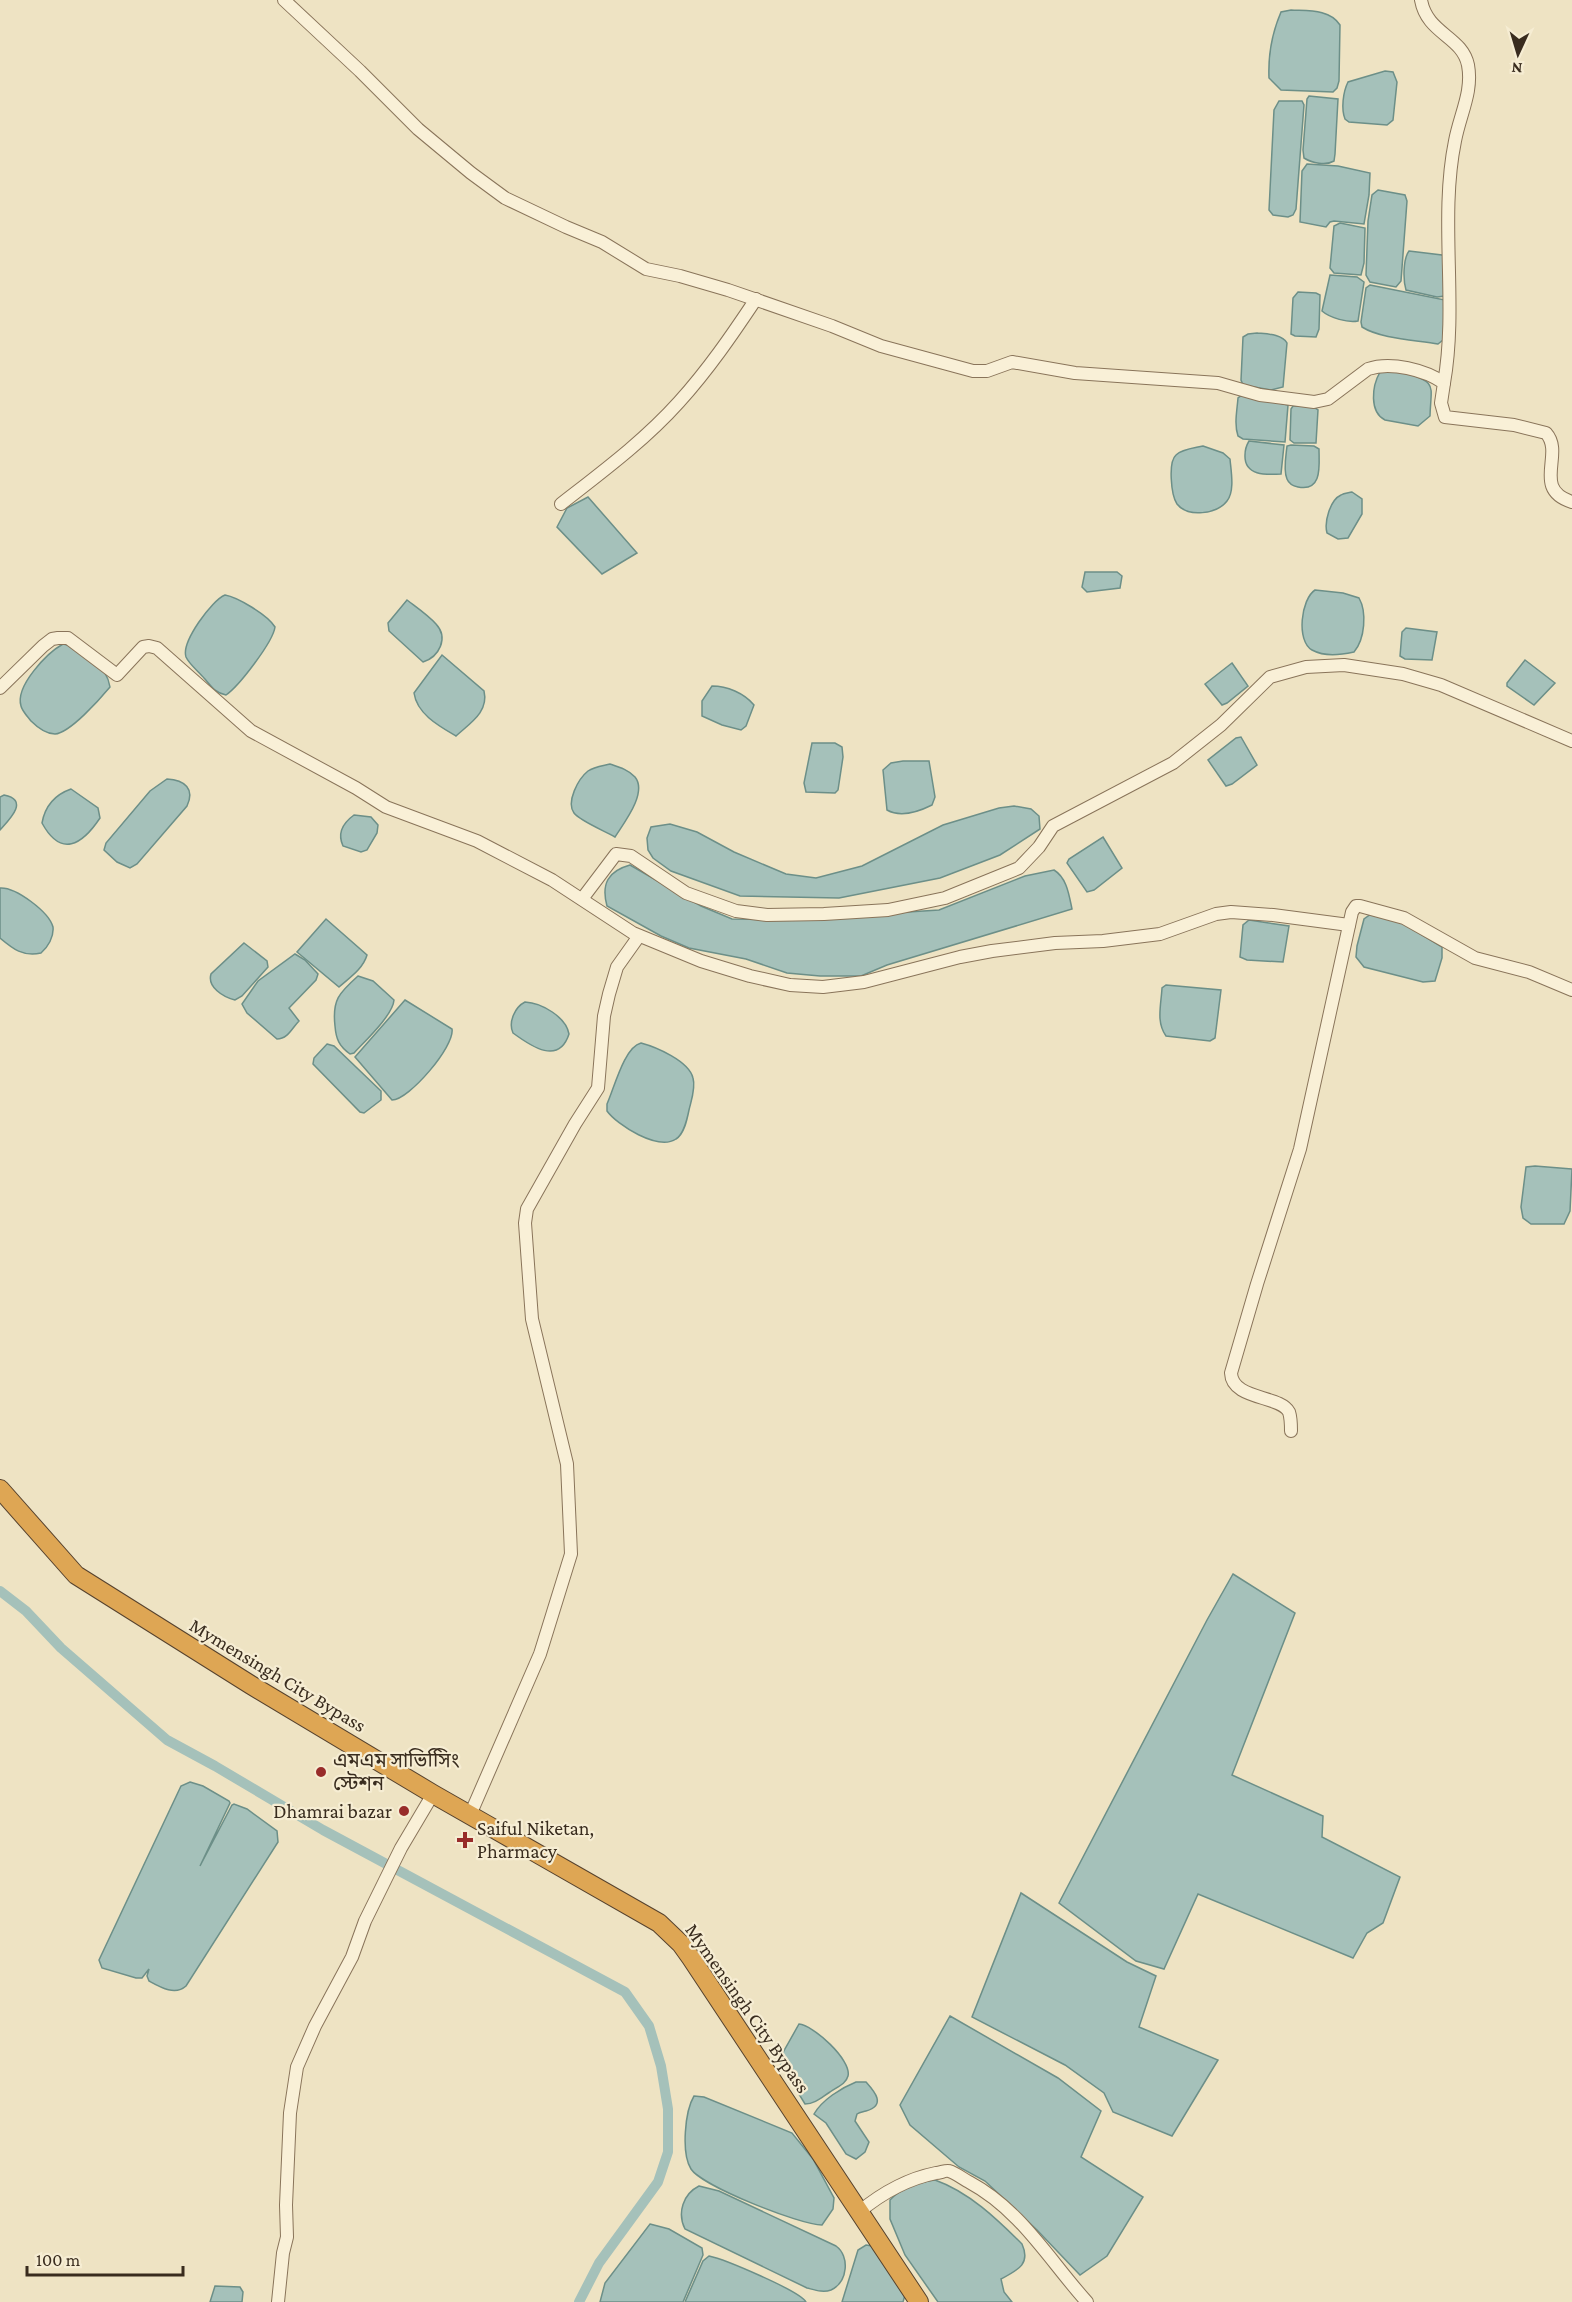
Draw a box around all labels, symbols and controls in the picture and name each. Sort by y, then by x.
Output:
north arrow [1488,24,1548,84]
text: N [1511,60,1523,77]
street label: Mymensingh City Bypass [185,1614,370,1737]
place label: এমএম সাভ‌িসি‌িং স্ট‌েশন [333,1748,460,1794]
marker: এমএম সাভ‌িসি‌িং স্ট‌েশন [314,1765,328,1779]
place label: Dhamrai bazar [273,1800,392,1822]
marker: Dhamrai bazar [397,1804,411,1818]
place label: Saiful Niketan, Pharmacy [477,1817,594,1863]
marker: Saiful Niketan, Pharmacy [458,1833,472,1847]
street label: Mymensingh City Bypass [680,1919,815,2098]
scale bar [27,2239,183,2277]
text: 100 m [36,2250,81,2270]

